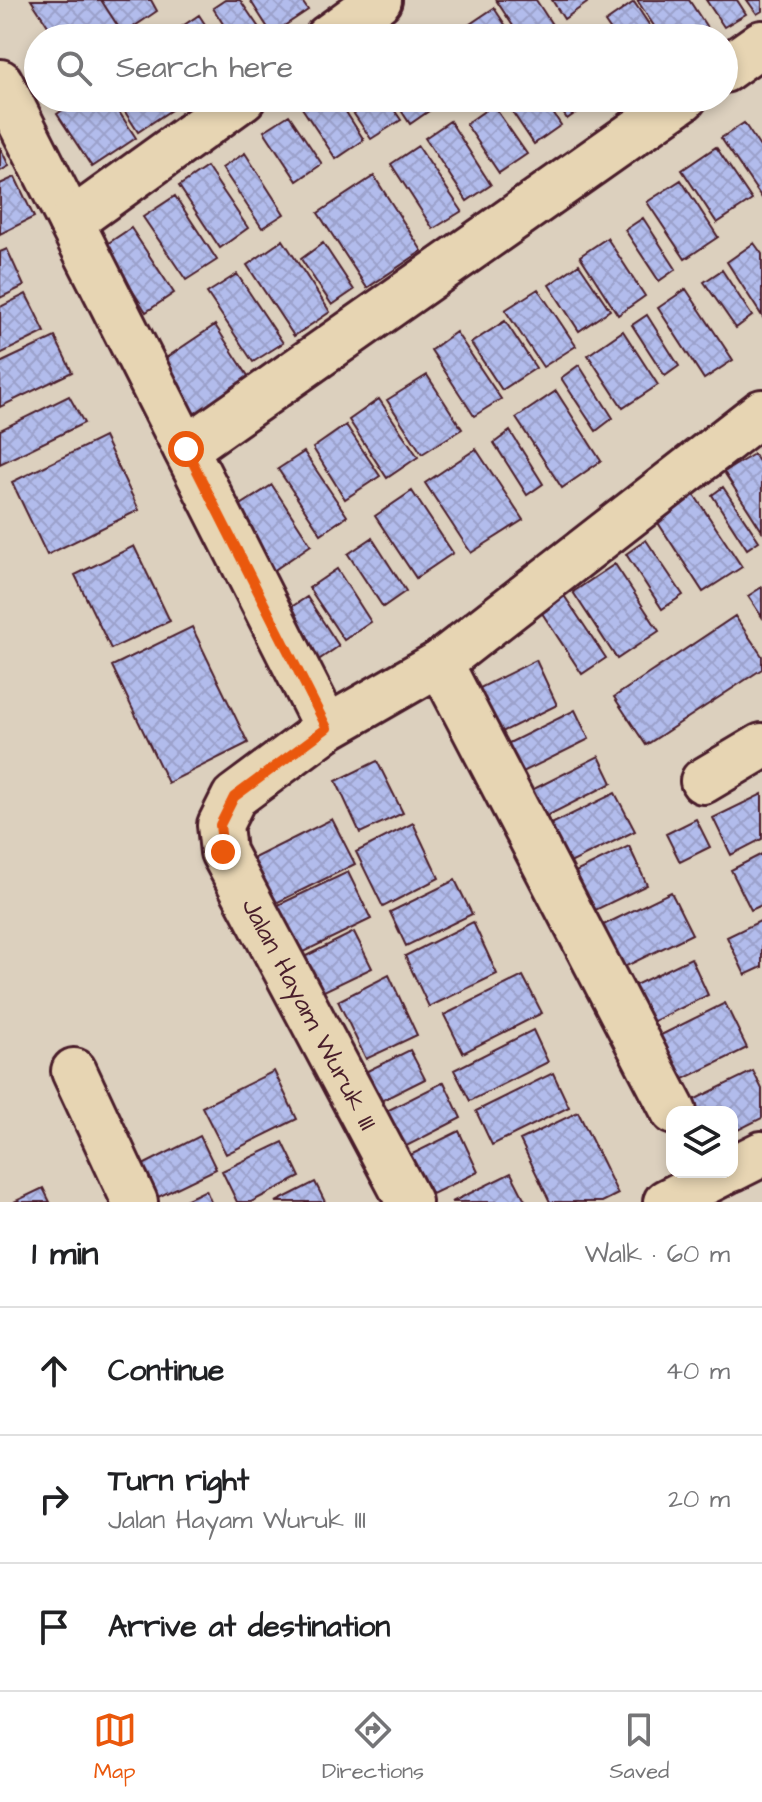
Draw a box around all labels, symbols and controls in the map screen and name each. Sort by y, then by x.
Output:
search box [24,24,738,112]
icon: search [52,46,96,90]
text: Search here [116,47,293,89]
route start [168,431,204,467]
route end [205,834,241,870]
street label: Jalan Hayam Wuruk III [233,892,386,1137]
map controls [666,1106,738,1178]
button: layers [666,1106,738,1178]
text: 1 min [32,1230,99,1278]
text: Walk · 60 m [584,1236,730,1272]
icon: ahead [32,1349,76,1393]
text: Continue [108,1350,224,1392]
text: 40 m [665,1353,730,1389]
text: Turn right [108,1460,249,1502]
icon: right [32,1477,76,1521]
text: 20 m [668,1481,730,1517]
text: Jalan Hayam Wuruk III [108,1502,366,1538]
icon: arrive [32,1605,76,1649]
text: Arrive at destination [108,1606,390,1648]
tab: Map [93,1708,137,1787]
tab: Directions [322,1708,424,1787]
tab: Saved [609,1708,669,1787]

